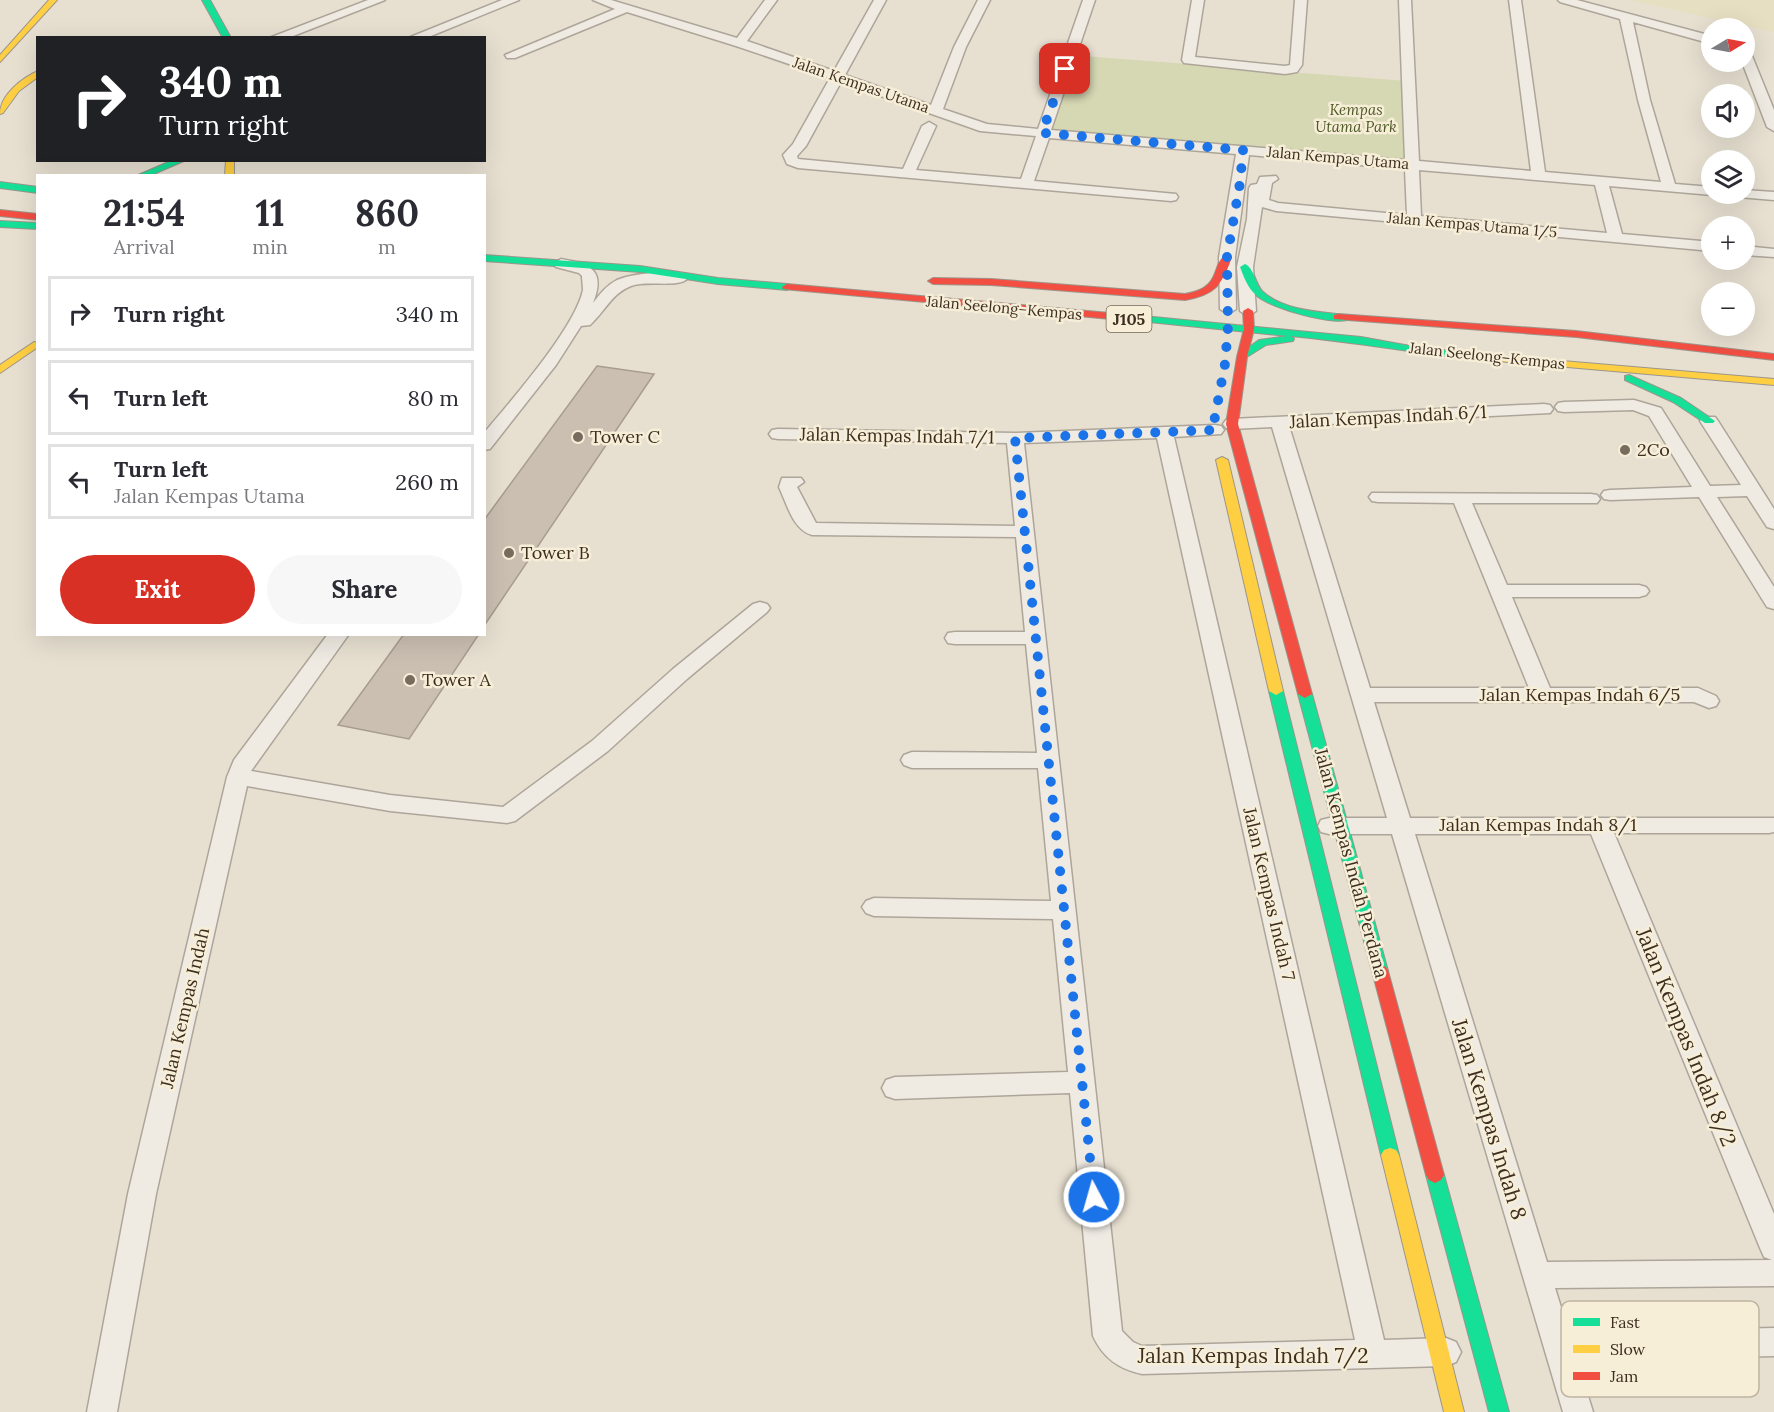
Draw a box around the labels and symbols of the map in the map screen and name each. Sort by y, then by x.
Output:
north arrow [1701,18,1755,72]
pin [1039,43,1090,94]
street label: Jalan Kempas Utama [790,52,932,117]
park label: Kempas Utama Park [1315,100,1397,136]
street label: Jalan Kempas Utama [1265,142,1410,173]
street label: Jalan Kempas Utama 1/5 [1385,208,1558,242]
street label: Jalan Seelong–Kempas [924,291,1083,324]
road number: J105 [1106,306,1152,332]
street label: Jalan Seelong–Kempas [1407,338,1566,373]
street label: Jalan Kempas Indah 6/1 [1288,400,1487,433]
street label: Jalan Kempas Indah 7/1 [798,422,995,449]
place label: Tower C [590,425,660,448]
marker: Tower C [571,430,585,444]
place label: 2Co [1637,438,1670,461]
marker: 2Co [1618,443,1632,457]
place label: Tower B [521,541,590,564]
marker: Tower B [502,546,516,560]
place label: Tower A [422,668,491,691]
marker: Tower A [403,673,417,687]
street label: Jalan Kempas Indah 6/5 [1479,683,1680,706]
street label: Jalan Kempas Indah Perdana [1309,744,1393,980]
street label: Jalan Kempas Indah 7 [1238,804,1301,983]
street label: Jalan Kempas Indah 8/1 [1438,813,1637,836]
street label: Jalan Kempas Indah 8/2 [1630,922,1743,1150]
street label: Jalan Kempas Indah [155,925,214,1091]
street label: Jalan Kempas Indah 8 [1446,1014,1533,1223]
position arrow [1062,1165,1126,1229]
legend [1561,1301,1759,1397]
text: Fast [1610,1312,1641,1332]
text: Slow [1610,1339,1646,1359]
street label: Jalan Kempas Indah 7/2 [1137,1342,1369,1369]
text: Jam [1609,1366,1638,1386]

